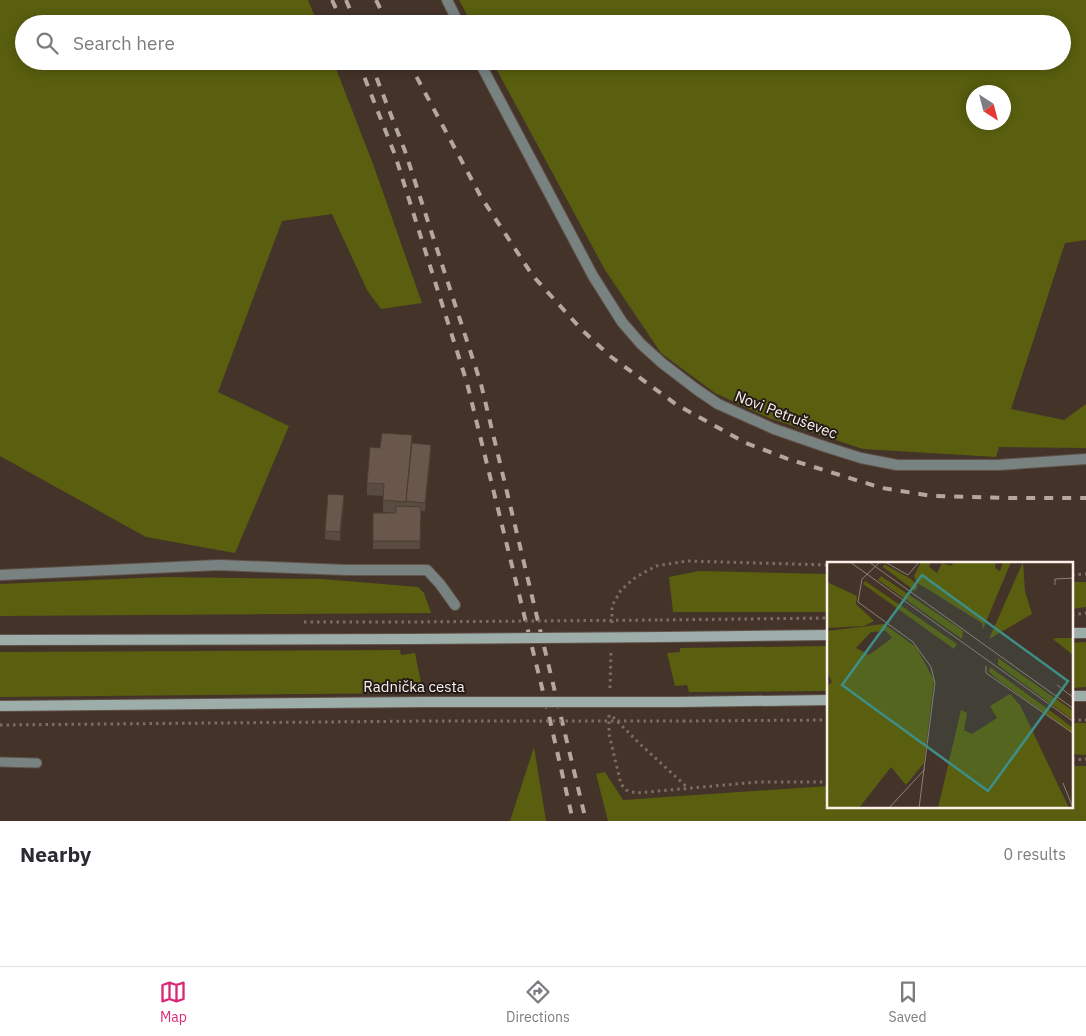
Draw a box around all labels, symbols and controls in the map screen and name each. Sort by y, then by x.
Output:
search box [15,15,1071,70]
icon: search [33,29,61,57]
text: Search here [73,31,175,55]
north arrow [966,85,1011,130]
street label: Novi Petruševec [732,386,841,443]
inset map [827,562,1074,808]
street label: Radnička cesta [363,677,465,696]
text: Nearby [20,840,91,868]
text: 0 results [1003,844,1066,864]
tab: Map [159,978,187,1026]
tab: Directions [506,978,570,1026]
tab: Saved [889,978,927,1026]

